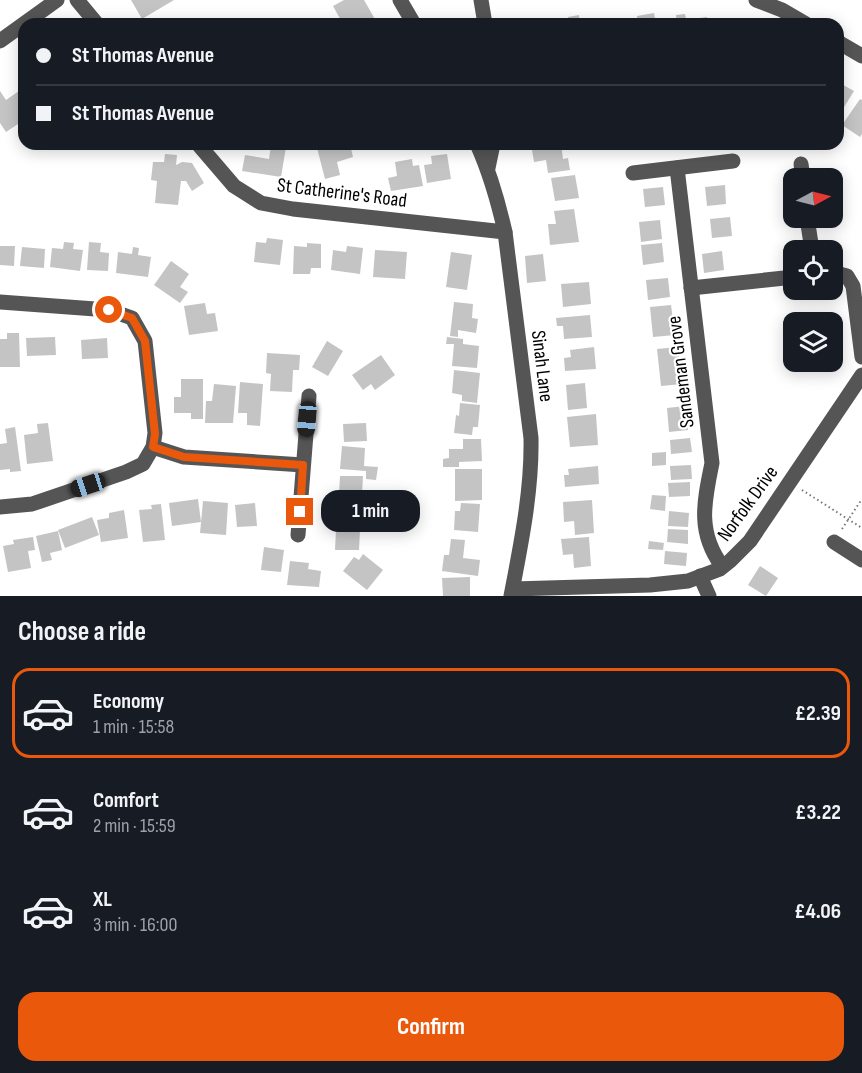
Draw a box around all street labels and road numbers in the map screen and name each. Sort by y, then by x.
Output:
street label: St Catherine's Road [276,173,408,213]
street label: Sandeman Grove [662,314,700,429]
street label: Sinah Lane [526,329,558,403]
street label: Norfolk Drive [712,461,783,546]

